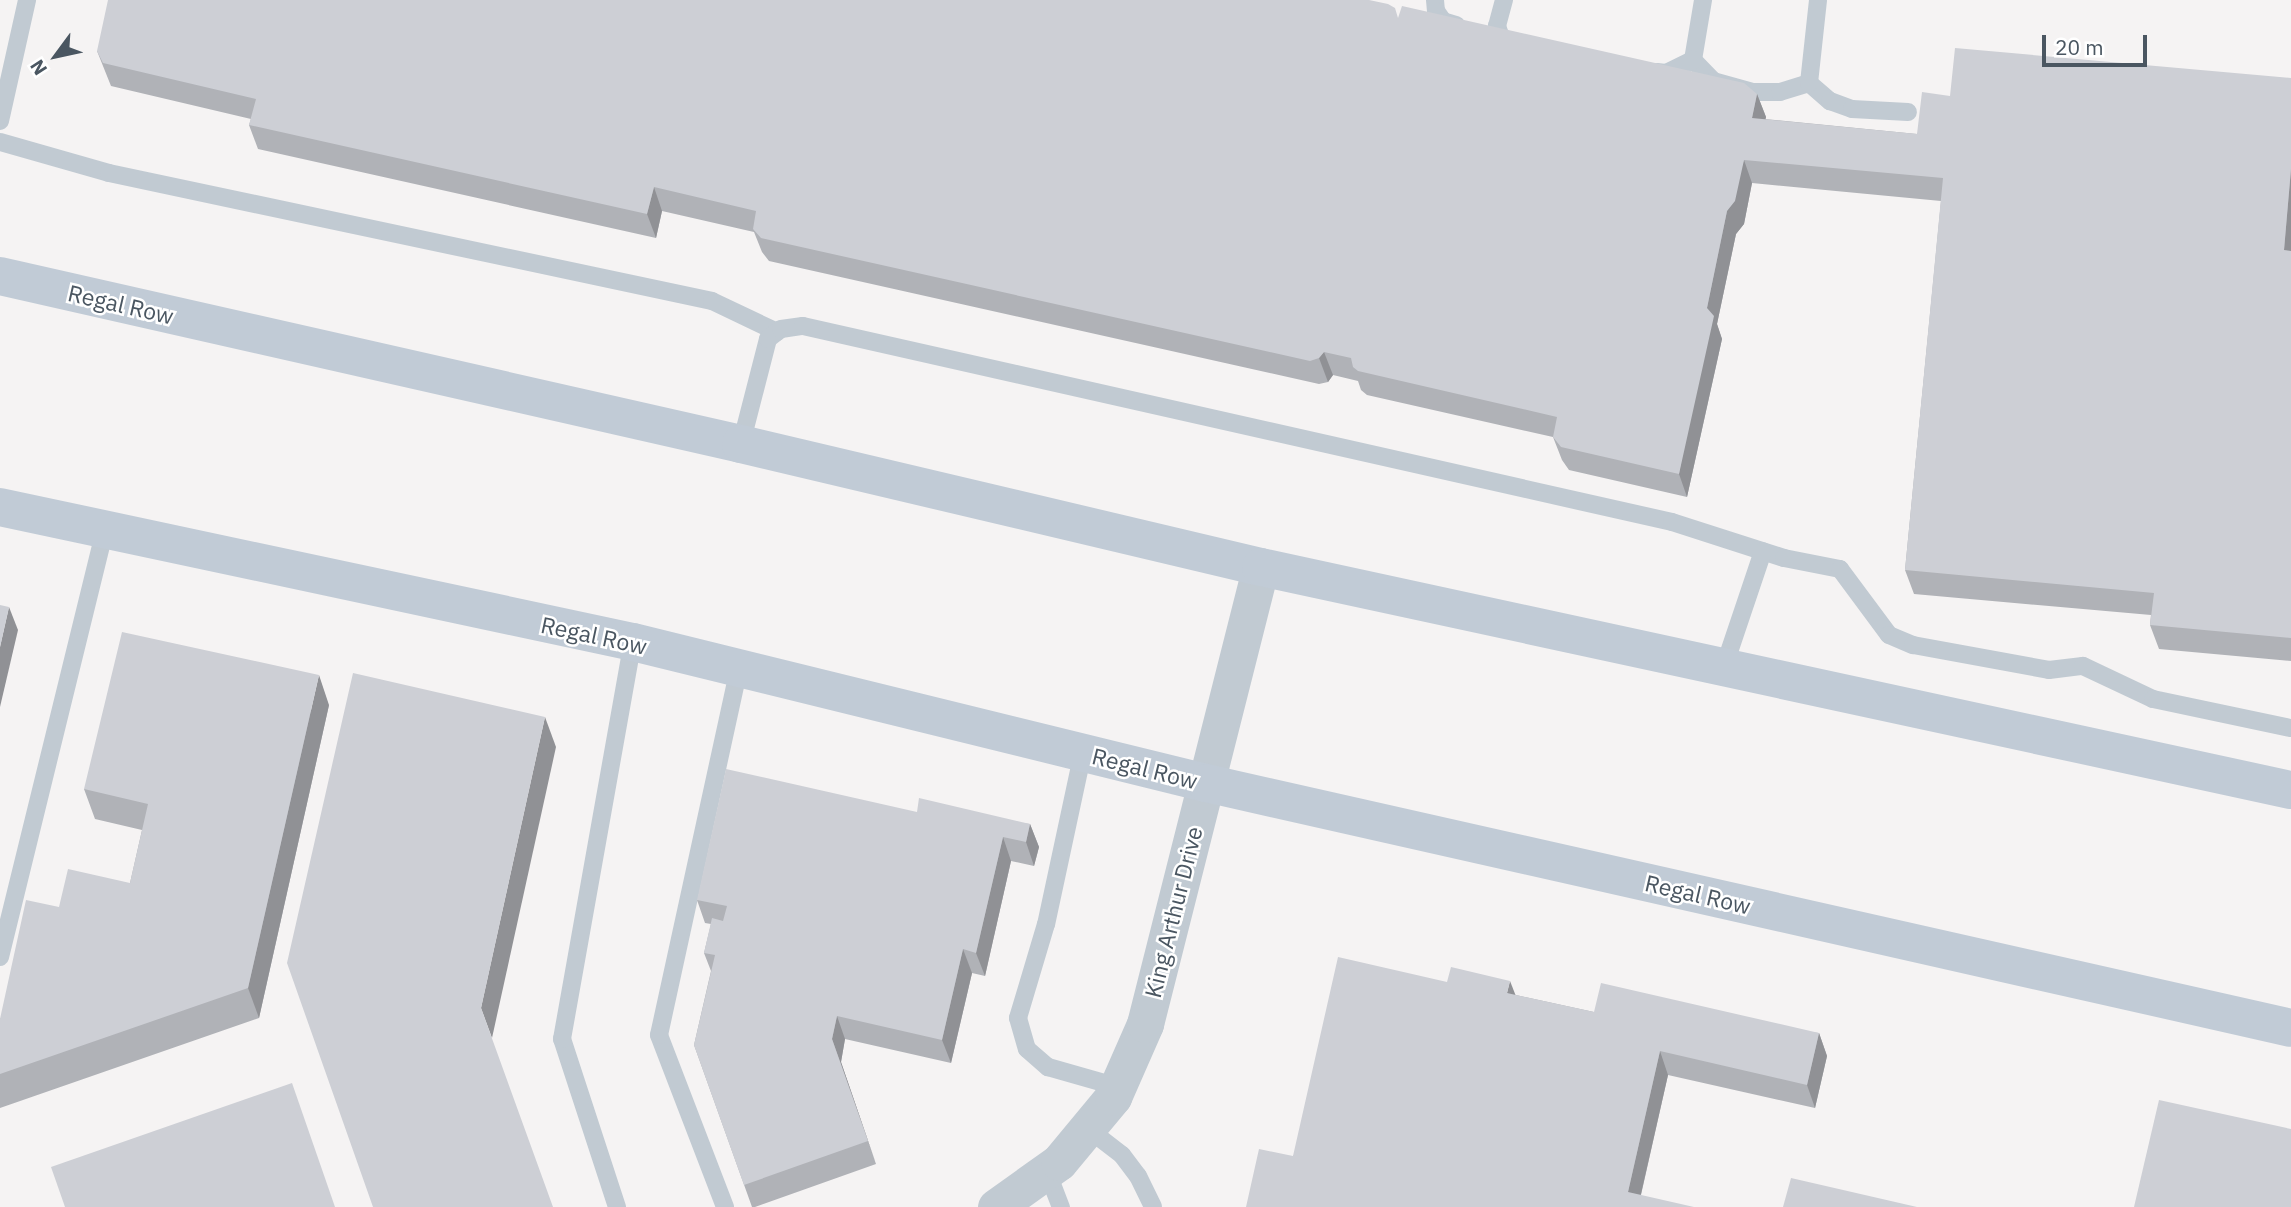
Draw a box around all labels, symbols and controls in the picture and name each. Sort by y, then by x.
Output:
north arrow [21,21,91,91]
scale bar [2046,21,2151,65]
text: 20 m [2055,33,2104,61]
text: N [25,55,52,80]
street label: Regal Row [65,278,177,330]
street label: Regal Row [538,610,650,660]
street label: Regal Row [1089,742,1201,794]
street label: King Arthur Drive [1138,823,1208,1001]
street label: Regal Row [1642,868,1754,920]

